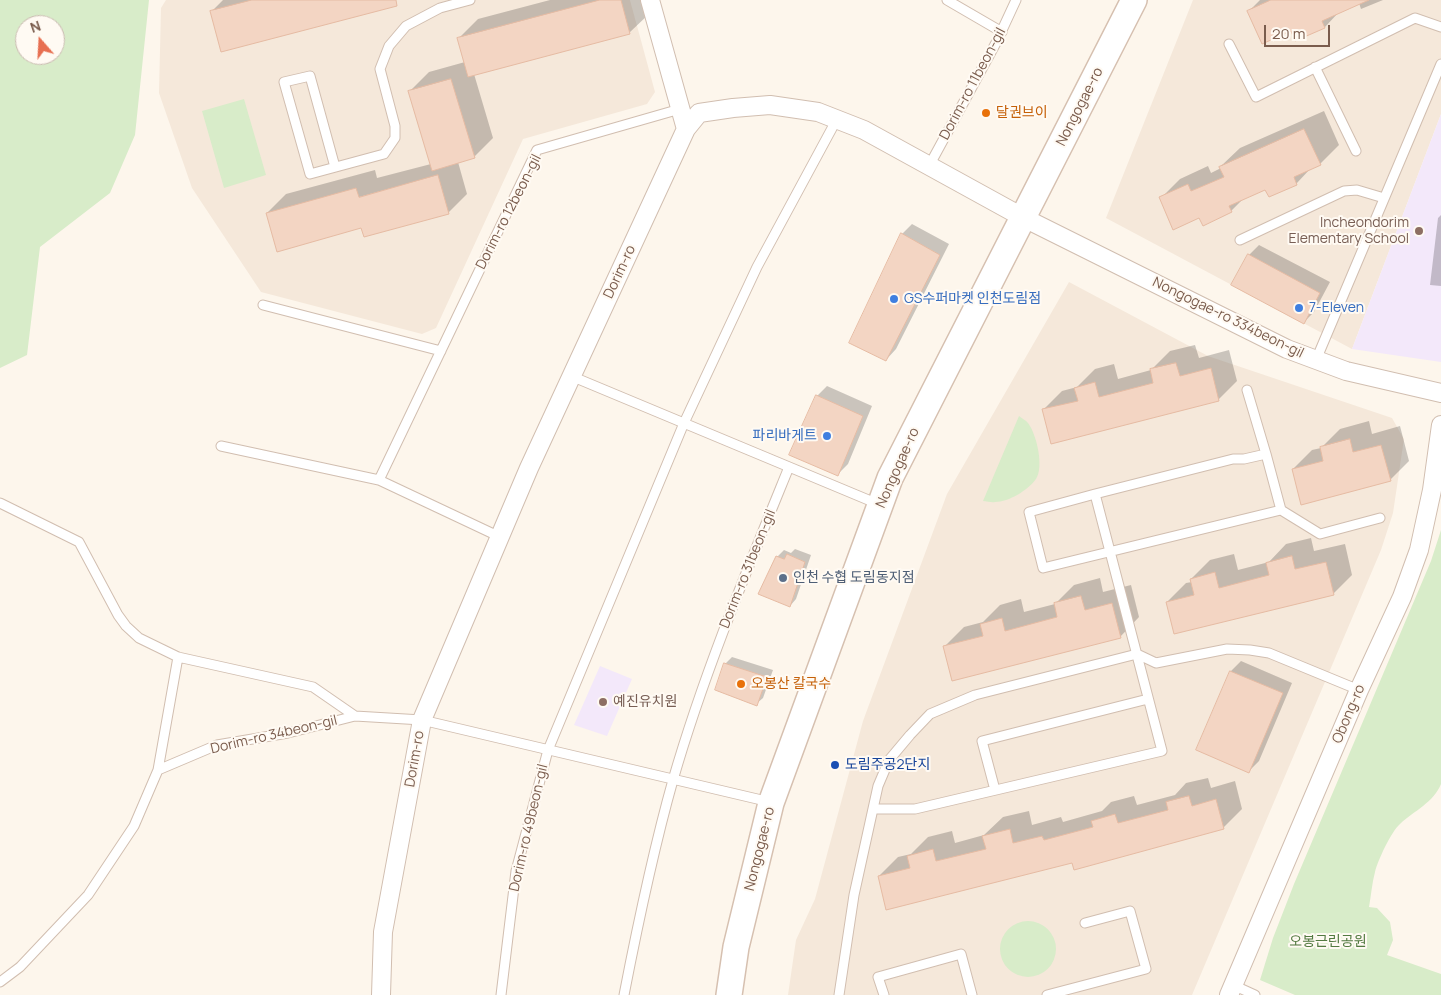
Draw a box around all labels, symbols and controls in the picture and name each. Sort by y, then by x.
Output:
north arrow [15,15,65,65]
scale bar [1266,15,1332,47]
text: N [27,16,43,37]
text: 20 m [1272,23,1305,44]
street label: Dorim-ro 11beon-gil [936,25,1010,143]
street label: Nongogae-ro [1053,65,1107,149]
place label: 달권브이 [996,105,1048,121]
marker: 달권브이 [980,107,992,119]
street label: Dorim-ro 12beon-gil [473,152,545,272]
place label: Incheondorim Elementary School [1289,215,1409,248]
marker: Incheondorim Elementary School [1413,225,1425,237]
street label: Dorim-ro [600,243,640,301]
street label: Nongogae-ro 334beon-gil [1150,274,1306,362]
place label: GS수퍼마켓 인천도림점 [904,291,1041,307]
marker: GS수퍼마켓 인천도림점 [888,293,900,305]
place label: 7-Eleven [1309,300,1364,316]
marker: 7-Eleven [1293,302,1305,314]
street label: Nongogae-ro [873,425,923,511]
place label: 파리바게트 [753,428,817,444]
marker: 파리바게트 [821,430,833,442]
street label: Dorim-ro 31beon-gil [716,507,780,631]
place label: 인천 수협 도림동지점 [793,570,915,586]
marker: 인천 수협 도림동지점 [777,572,789,584]
place label: 오봉산 칼국수 [751,676,831,692]
marker: 오봉산 칼국수 [735,678,747,690]
street label: Obong-ro [1329,682,1369,746]
place label: 예진유치원 [613,694,677,710]
marker: 예진유치원 [597,696,609,708]
street label: Dorim-ro 34beon-gil [209,712,339,758]
street label: Dorim-ro [402,730,428,788]
place label: 도림주공2단지 [845,757,930,773]
marker: 도림주공2단지 [829,759,841,771]
street label: Dorim-ro 49beon-gil [506,763,552,893]
street label: Nongogae-ro [741,805,779,893]
park label: 오봉근린공원 [1289,934,1367,950]

